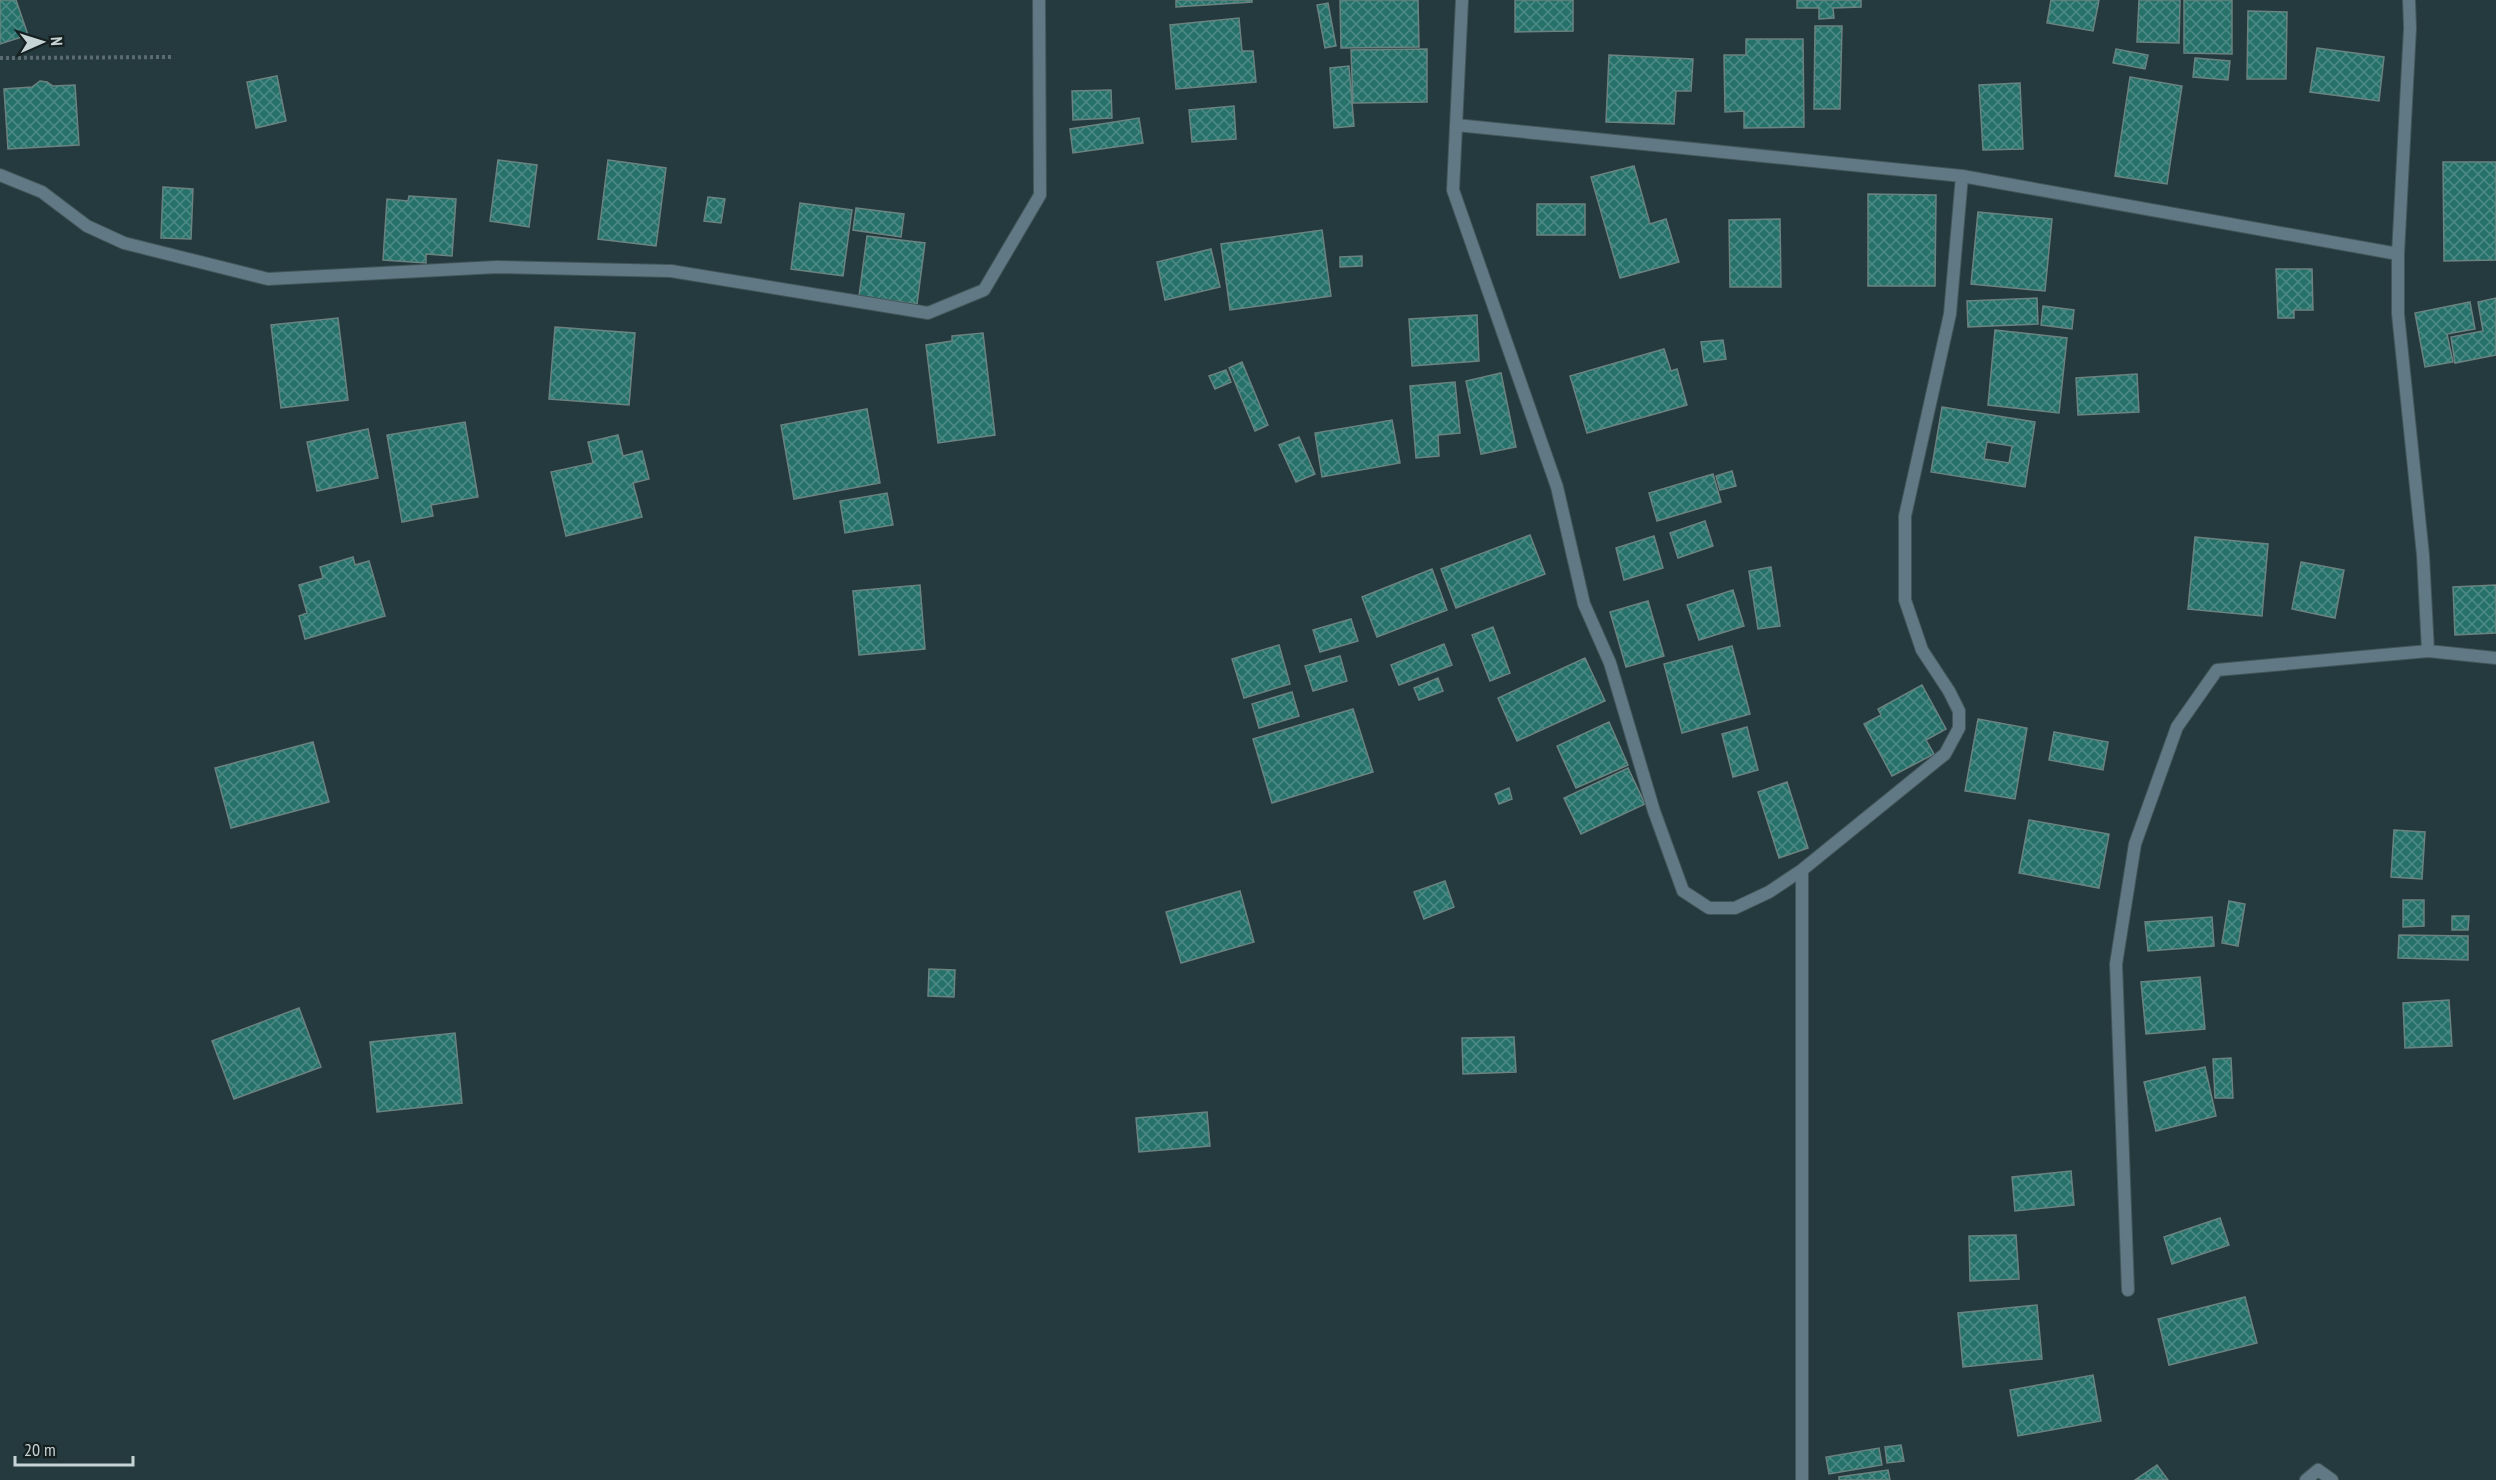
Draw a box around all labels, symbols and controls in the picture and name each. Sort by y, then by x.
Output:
north arrow [12,12,72,72]
text: N [47,36,67,46]
scale bar [15,1429,134,1467]
text: 20 m [24,1438,56,1461]

